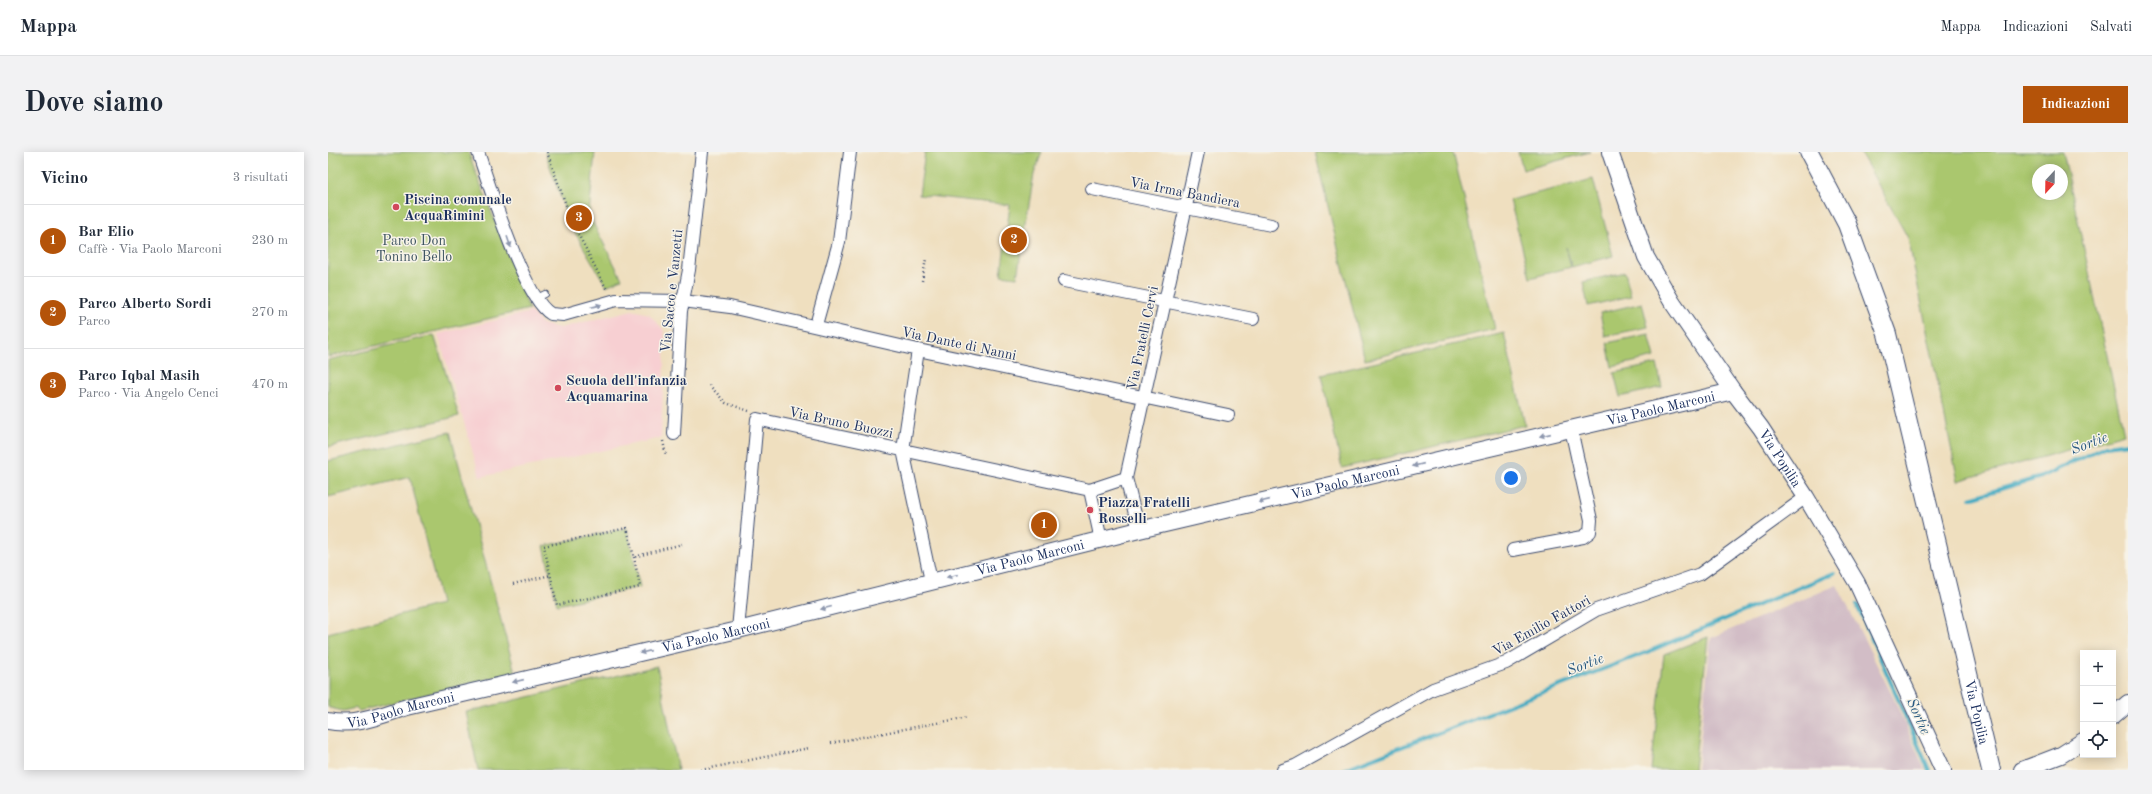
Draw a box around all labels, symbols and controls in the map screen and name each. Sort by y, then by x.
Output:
text: Mappa [20,18,77,37]
text: Mappa [1941,20,1981,34]
text: Indicazioni [2003,20,2068,34]
text: Salvati [2090,20,2132,34]
button: Indicazioni [2023,86,2128,123]
text: Dove siamo [24,90,164,118]
north arrow [2032,164,2068,200]
text: Vicino [40,170,88,187]
text: 3 risultati [233,171,288,184]
street label: Via Irma Bandiera [1128,175,1241,211]
place label: Piscina comunale AcquaRimini [404,193,512,223]
marker: Piscina comunale AcquaRimini [391,202,401,212]
pin: 3 [566,203,592,233]
text: Bar Elio [78,225,134,240]
pin: 2 [1001,225,1027,255]
street label: Via Sacco e Vanzetti [659,228,685,354]
text: 1 [49,234,57,247]
text: 230 m [251,234,288,247]
park label: Parco Don Tonino Bello [376,234,452,264]
one-way arrow [506,236,512,248]
text: Caffè · Via Paolo Marconi [78,243,222,256]
street label: Via Fratelli Cervi [1125,285,1161,392]
text: Parco Alberto Sordi [78,297,211,312]
one-way arrow [590,303,602,309]
text: 2 [49,306,57,319]
text: 270 m [251,306,288,319]
text: Parco [78,315,110,328]
street label: Via Dante di Nanni [900,325,1018,363]
text: Parco Iqbal Masih [78,369,200,384]
place label: Scuola dell'infanzia Acquamarina [566,374,687,404]
text: 3 [49,378,57,391]
text: 470 m [251,378,288,391]
marker: Scuola dell'infanzia Acquamarina [553,383,563,393]
text: Parco · Via Angelo Cenci [78,387,219,400]
street label: Via Paolo Marconi [1605,389,1717,428]
street label: Via Bruno Buozzi [787,405,894,441]
street label: Via Popilia [1756,427,1804,490]
water label: Sortie [2069,430,2110,458]
one-way arrow [1539,433,1551,439]
one-way arrow [1412,462,1424,468]
street label: Via Paolo Marconi [1290,463,1401,502]
your location [1501,468,1521,488]
place label: Piazza Fratelli Rosselli [1098,496,1190,526]
one-way arrow [1258,498,1270,504]
marker: Piazza Fratelli Rosselli [1085,505,1095,515]
pin: 1 [1031,510,1057,540]
street label: Via Paolo Marconi [975,538,1086,578]
one-way arrow [946,573,958,579]
street label: Via Emilio Fattori [1490,593,1593,659]
one-way arrow [820,605,832,611]
street label: Via Paolo Marconi [660,616,772,656]
one-way arrow [639,649,651,655]
map controls [2080,650,2116,758]
button: + [2080,650,2116,686]
water label: Sortie [1565,651,1606,679]
street label: Via Popilia [1962,678,1991,746]
one-way arrow [512,679,525,685]
button: − [2080,686,2116,722]
street label: Via Paolo Marconi [346,690,456,731]
water label: Sortie [1903,696,1932,737]
button: locate [2080,722,2116,758]

